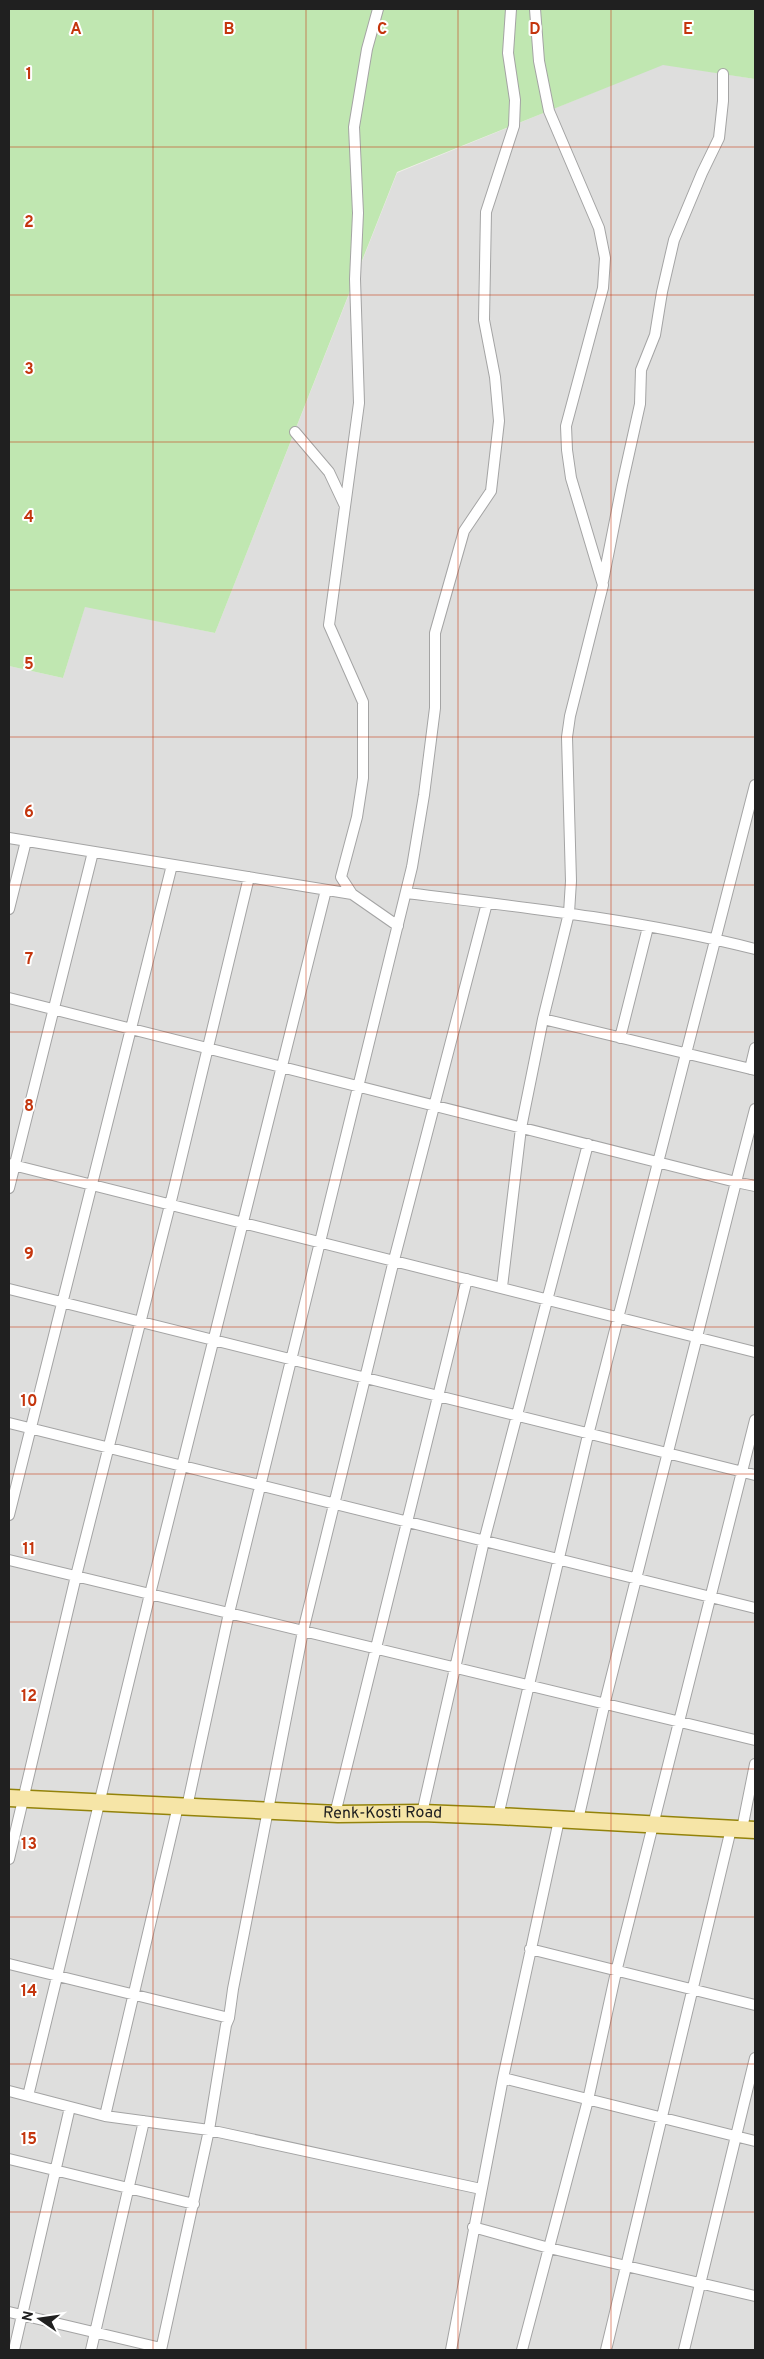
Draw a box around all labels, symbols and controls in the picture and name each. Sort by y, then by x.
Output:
text: A [70,20,82,40]
text: B [223,20,235,40]
text: C [377,20,387,40]
text: D [529,20,541,40]
text: E [683,20,693,40]
text: 1 [26,65,32,85]
text: 2 [24,213,34,233]
text: 3 [24,360,34,380]
text: 4 [24,508,34,528]
text: 5 [24,655,34,675]
text: 6 [24,803,34,823]
text: 7 [25,950,33,970]
text: 8 [24,1097,34,1117]
text: 9 [24,1245,34,1265]
text: 10 [21,1392,37,1412]
text: 11 [23,1540,35,1560]
text: 12 [21,1687,37,1707]
street label: Renk-Kosti Road [322,1803,443,1824]
text: 13 [21,1835,37,1855]
text: 14 [21,1982,37,2002]
text: 15 [21,2130,37,2150]
north arrow [15,2294,65,2344]
text: N [19,2310,38,2323]

